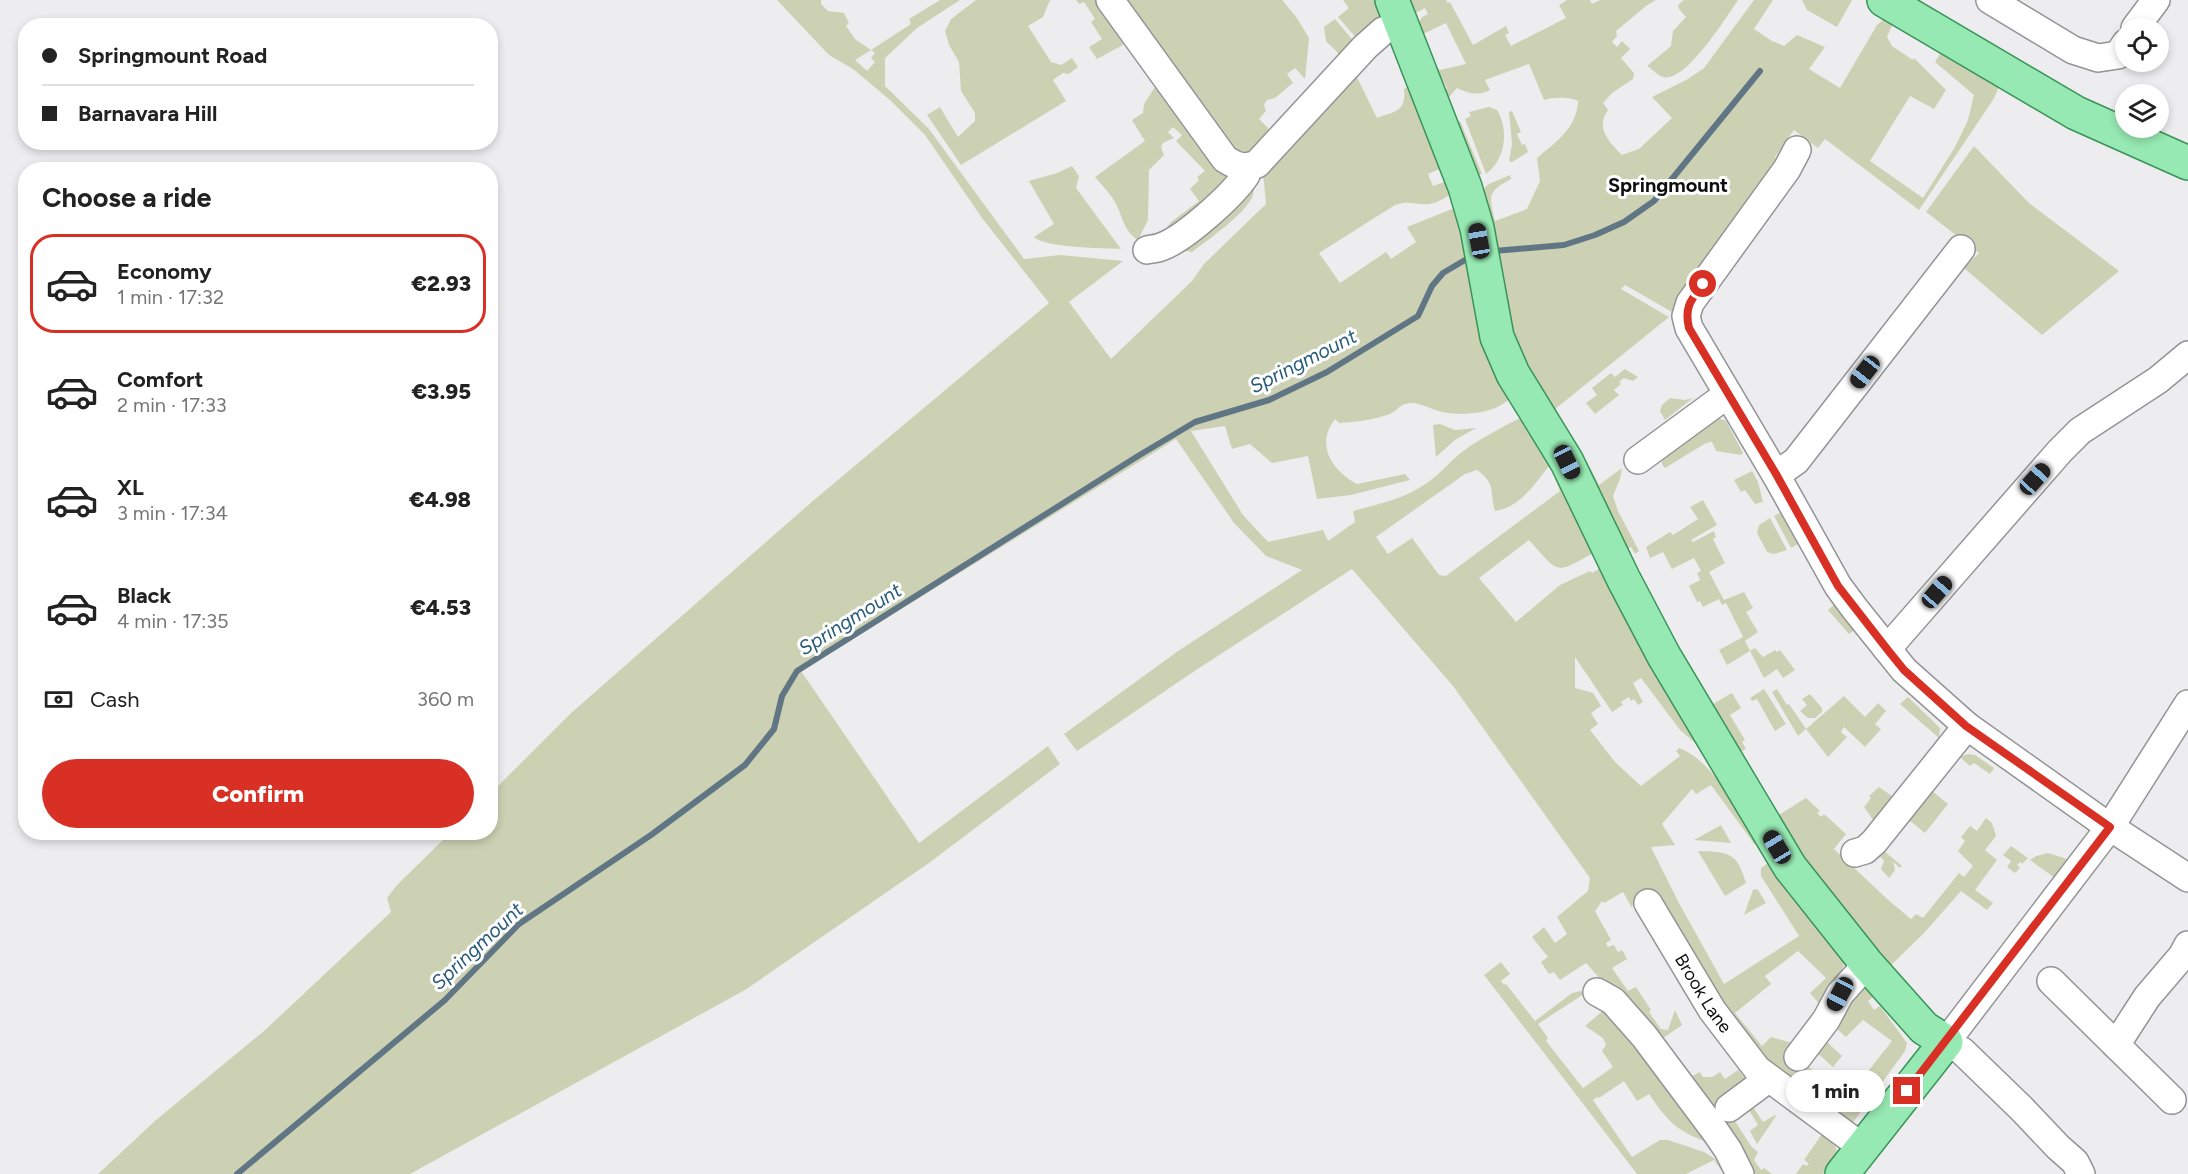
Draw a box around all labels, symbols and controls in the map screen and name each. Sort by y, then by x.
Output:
map controls [2115,18,2169,138]
button: locate [2115,18,2169,72]
text: Springmount Road [78,42,267,69]
button: layers [2115,84,2169,138]
text: Barnavara Hill [78,100,217,127]
district label: Springmount [1608,173,1728,197]
text: Choose a ride [42,181,211,214]
car [1467,222,1491,260]
icon: car [45,257,99,311]
text: Economy [117,258,212,285]
text: €2.93 [411,270,471,297]
route start [1689,270,1716,297]
text: 1 min · 17:32 [117,285,224,309]
water label: Springmount [1245,324,1361,398]
car [1847,352,1883,392]
icon: car [45,365,99,419]
text: Comfort [117,366,203,393]
text: €3.95 [411,378,471,405]
text: 2 min · 17:33 [117,393,227,417]
car [1551,442,1583,482]
car [2016,460,2054,498]
icon: car [45,473,99,527]
text: XL [117,474,144,501]
text: €4.98 [409,486,471,513]
text: 3 min · 17:34 [117,501,228,525]
car [1918,573,1956,611]
water label: Springmount [794,578,906,660]
icon: car [45,581,99,635]
text: Black [117,582,171,609]
text: €4.53 [410,594,471,621]
text: 4 min · 17:35 [117,609,229,633]
icon: cash [42,683,75,716]
text: Cash [90,686,140,713]
text: 360 m [417,687,474,711]
button: Confirm [42,759,474,828]
car [1760,827,1794,867]
water label: Springmount [426,897,528,995]
street label: Brook Lane [1670,950,1737,1038]
car [1824,974,1856,1014]
callout: 1 min [1787,1070,1886,1112]
route end [1893,1077,1920,1104]
text: 1 min [1812,1079,1859,1103]

